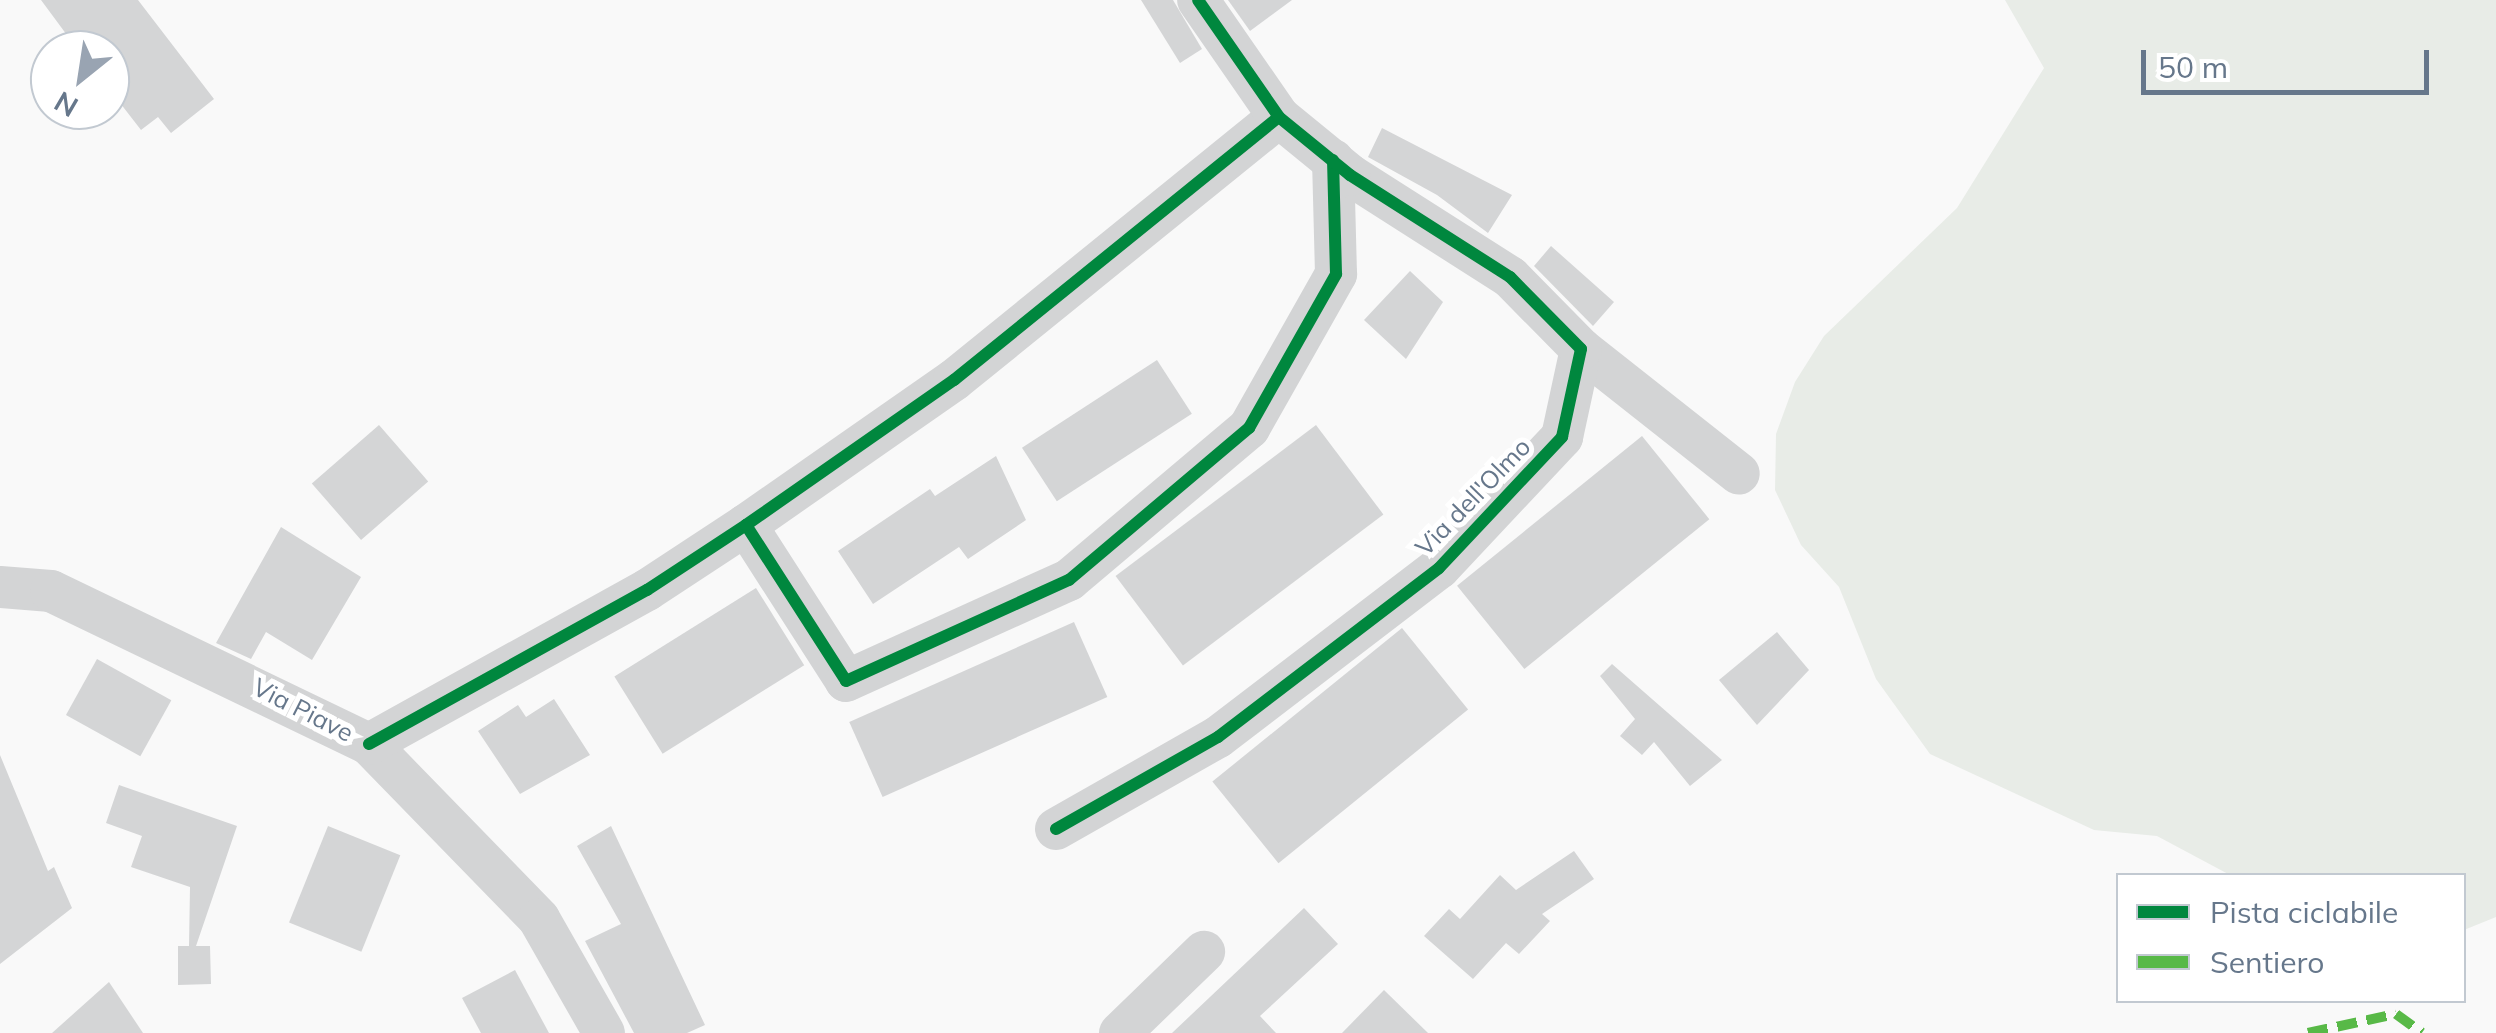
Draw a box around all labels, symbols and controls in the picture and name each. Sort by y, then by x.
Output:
north arrow [30,30,130,130]
scale bar [2146,30,2434,92]
text: 50 m [2158,48,2228,86]
text: N [48,84,84,125]
street label: Via dell'Olmo [1409,432,1537,562]
street label: Via Piave [248,672,358,748]
legend [2116,873,2466,1003]
text: Pista ciclabile [2210,893,2398,931]
text: Sentiero [2210,943,2324,981]

